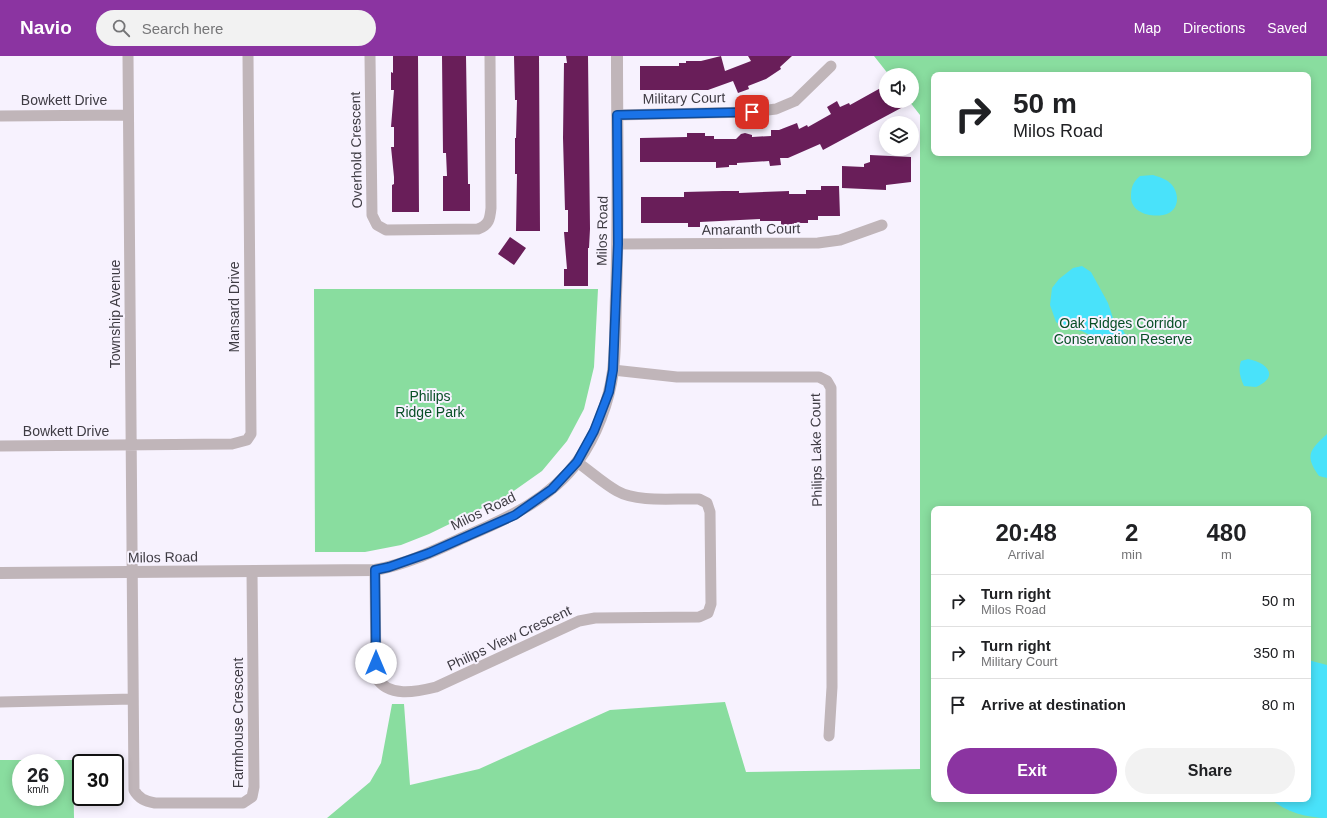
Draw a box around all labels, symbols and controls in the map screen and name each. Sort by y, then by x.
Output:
search box [96,10,376,46]
text: Navio [20,17,72,38]
icon: search [110,17,132,39]
text: Search here [142,20,223,37]
text: Map [1134,20,1161,36]
text: Directions [1183,20,1245,36]
text: Saved [1267,20,1307,36]
map controls [879,68,919,156]
button: sound [879,68,919,108]
icon: right [947,88,999,140]
text: 50 m [1013,88,1077,119]
street label: Military Court [643,89,725,107]
street label: Overhold Crescent [347,91,365,208]
street label: Bowkett Drive [21,92,107,108]
pin [735,95,769,129]
icon: arrive [741,101,763,123]
button: layers [879,116,919,156]
text: Milos Road [1013,121,1103,141]
street label: Milos Road [593,196,611,266]
street label: Amaranth Court [701,220,801,238]
street label: Township Avenue [107,259,123,368]
street label: Mansard Drive [226,261,242,353]
park label: Oak Ridges Corridor Conservation Reserve [1054,315,1192,347]
park label: Philips Ridge Park [395,388,466,420]
street label: Philips Lake Court [807,393,825,507]
street label: Bowkett Drive [23,423,109,439]
street label: Milos Road [448,488,518,534]
text: 20:48 [995,519,1057,546]
text: 2 [1125,519,1138,546]
text: 480 [1207,519,1247,546]
text: Arrival [1008,547,1045,562]
text: min [1121,547,1142,562]
text: m [1221,547,1232,562]
street label: Milos Road [128,548,198,566]
text: Turn right [981,585,1051,602]
icon: right [947,590,969,612]
text: 50 m [1262,592,1295,609]
street label: Philips View Crescent [444,602,574,674]
text: Milos Road [981,602,1046,617]
text: Turn right [981,637,1051,654]
position arrow [355,642,397,684]
icon: right [947,642,969,664]
text: 350 m [1253,644,1295,661]
text: Military Court [981,654,1058,669]
street label: Farmhouse Crescent [230,658,246,788]
icon: arrive [947,694,969,716]
text: Arrive at destination [981,696,1126,713]
text: 80 m [1262,696,1295,713]
button: Exit [947,748,1117,794]
button: Share [1125,748,1295,794]
speed limit sign: 30 [72,754,124,806]
text: 26 [27,764,49,786]
text: km/h [27,784,49,795]

